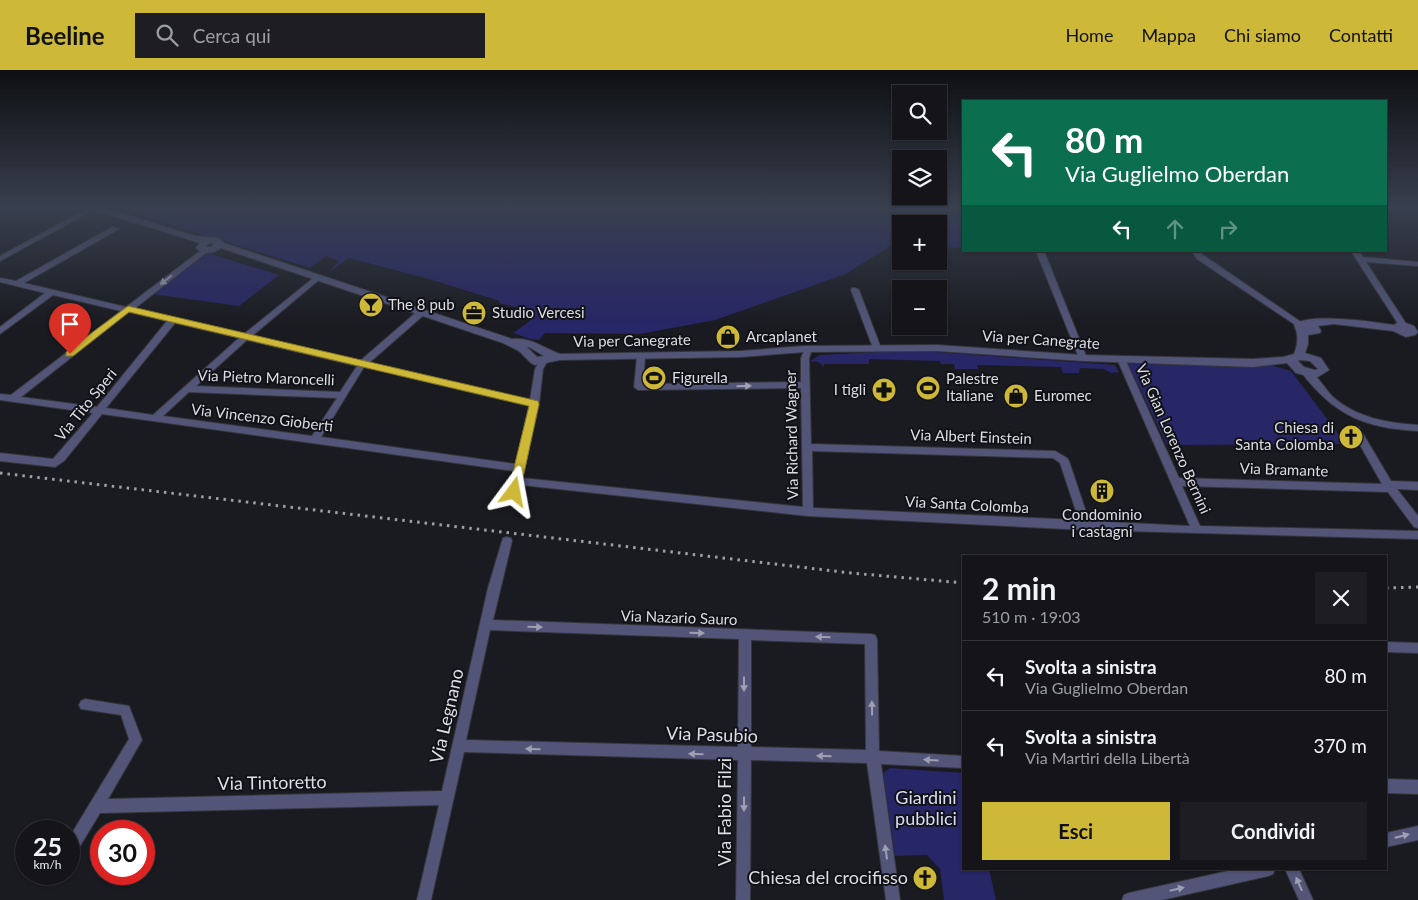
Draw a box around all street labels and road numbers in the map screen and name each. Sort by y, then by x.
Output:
street label: Via per Canegrate [982,326,1101,352]
street label: Via per Canegrate [573,330,691,350]
street label: Via Gian Lorenzo Bernini [1133,361,1215,516]
street label: Via Tito Speri [51,364,120,444]
street label: Via Pietro Maroncelli [197,366,335,388]
street label: Via Richard Wagner [781,369,801,500]
street label: Via Vincenzo Gioberti [190,399,334,435]
street label: Via Albert Einstein [910,425,1032,447]
street label: Via Bramante [1239,458,1329,480]
street label: Via Santa Colomba [905,492,1029,516]
street label: Via Nazario Sauro [620,606,738,628]
street label: Via Legnano [424,666,468,765]
street label: Via Pasubio [666,721,758,747]
street label: Via Fabio Filzi [713,758,735,866]
street label: Via Tintoretto [217,770,327,794]

